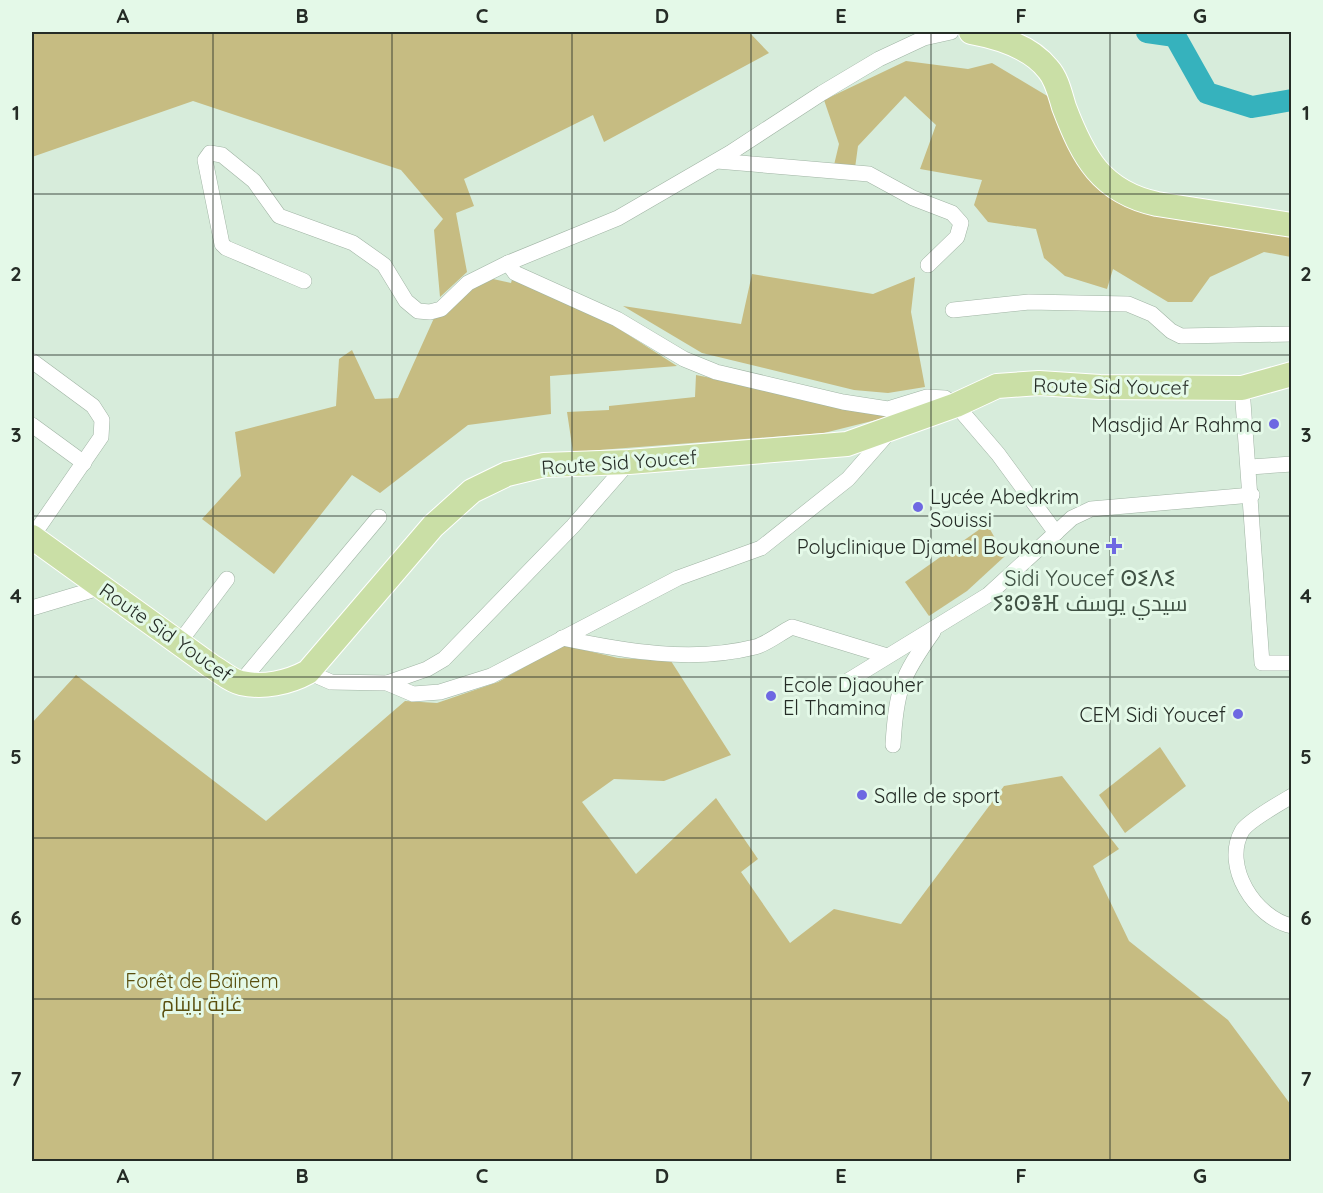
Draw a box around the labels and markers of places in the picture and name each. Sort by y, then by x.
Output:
place label: Masdjid Ar Rahma [1091,412,1262,437]
marker: Masdjid Ar Rahma [1267,417,1281,431]
place label: Lycée Abedkrim Souissi [930,484,1079,532]
marker: Lycée Abedkrim Souissi [911,500,925,514]
place label: Polyclinique Djamel Boukanoune [797,534,1100,559]
marker: Polyclinique Djamel Boukanoune [1105,537,1123,555]
place label: Ecole Djaouher El Thamina [783,672,924,720]
marker: Ecole Djaouher El Thamina [764,689,778,703]
place label: CEM Sidi Youcef [1080,702,1226,727]
marker: CEM Sidi Youcef [1231,707,1245,721]
place label: Salle de sport [874,783,1000,808]
marker: Salle de sport [855,788,869,802]

